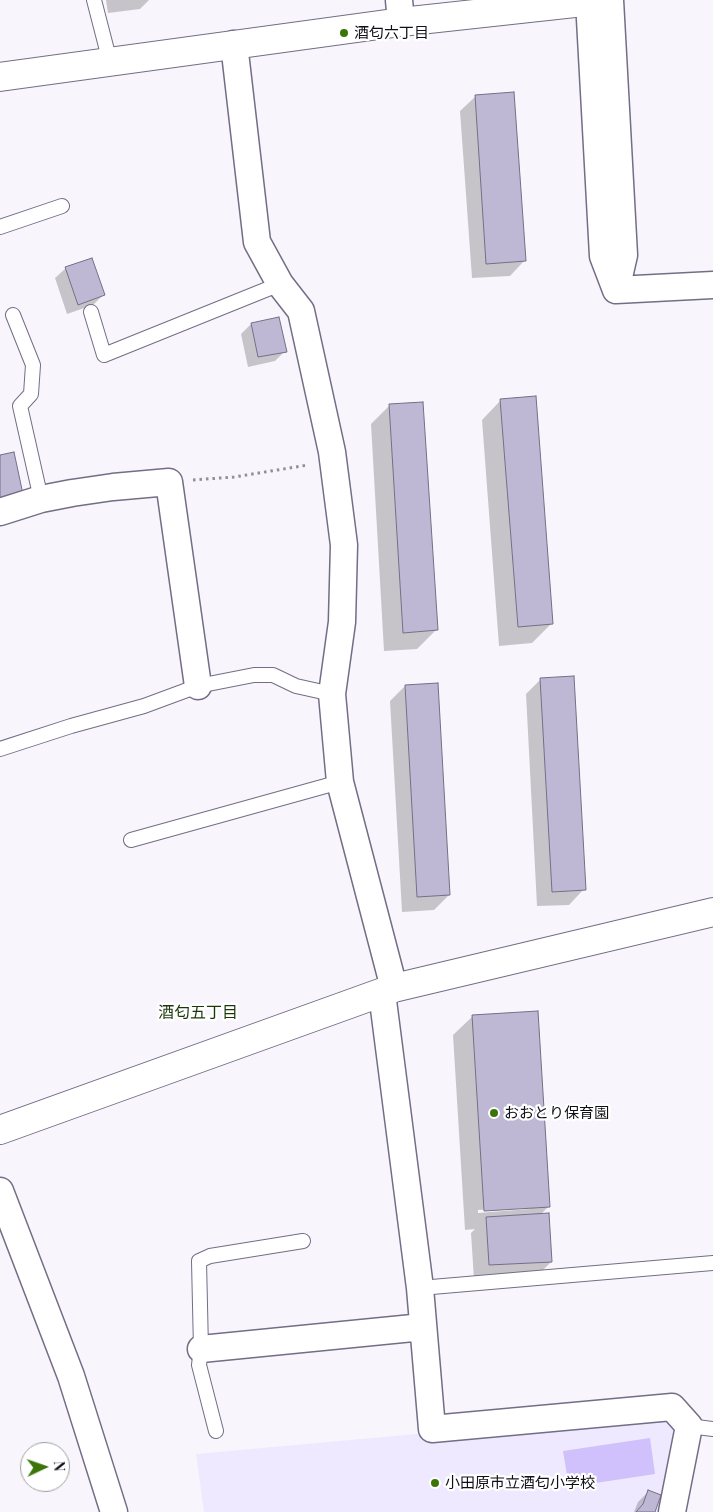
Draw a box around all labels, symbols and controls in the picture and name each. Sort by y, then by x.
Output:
place label: 酒匂六丁目 [354,24,429,42]
marker: 酒匂六丁目 [338,27,350,39]
district label: 酒匂五丁目 [158,1003,238,1023]
place label: おおとり保育園 [504,1104,609,1122]
marker: おおとり保育園 [488,1107,500,1119]
north arrow [20,1442,70,1492]
text: N [50,1461,69,1472]
place label: 小田原市立酒匂小学校 [445,1474,595,1492]
marker: 小田原市立酒匂小学校 [429,1477,441,1489]

